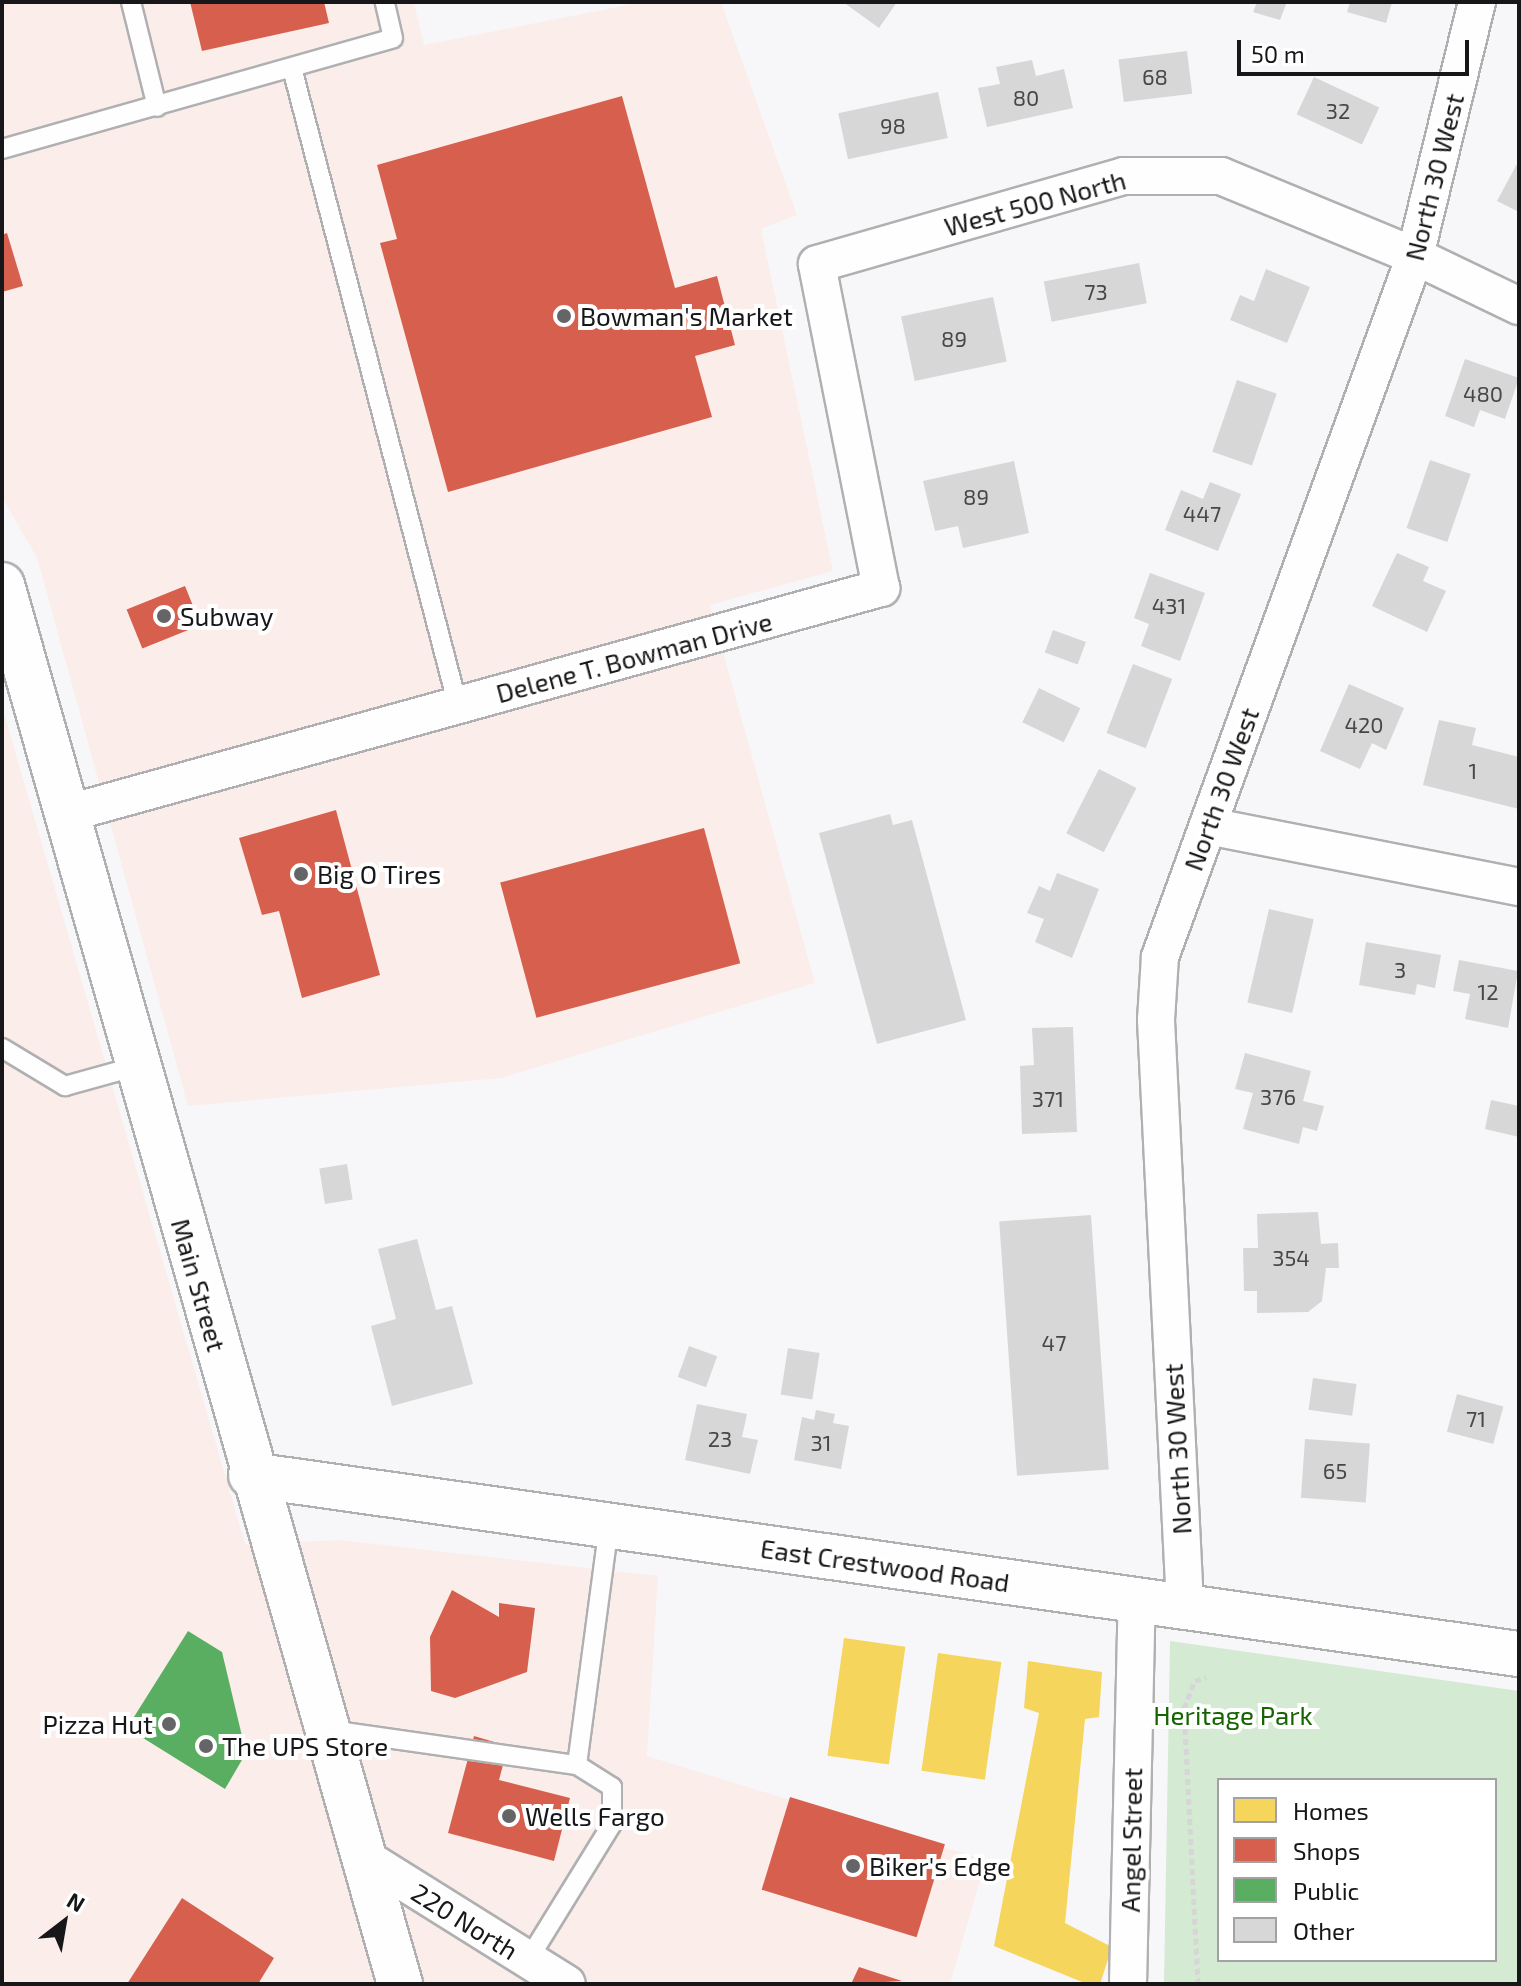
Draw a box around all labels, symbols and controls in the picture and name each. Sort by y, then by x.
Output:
scale bar [1241,24,1473,74]
text: 50 m [1251,39,1305,68]
house number: 68 [1142,64,1168,90]
house number: 80 [1013,85,1039,111]
street label: North 30 West [1398,90,1470,264]
house number: 32 [1326,98,1350,124]
house number: 98 [880,113,906,139]
street label: West 500 North [941,164,1129,242]
house number: 73 [1084,279,1108,305]
place label: Bowman's Market [580,300,793,332]
marker: Bowman's Market [555,307,573,325]
house number: 89 [941,326,967,352]
house number: 480 [1463,381,1503,407]
house number: 89 [963,484,989,510]
house number: 447 [1183,501,1221,527]
house number: 431 [1152,593,1186,619]
place label: Subway [180,600,274,632]
street label: Delene T. Bowman Drive [492,605,776,709]
marker: Subway [155,607,173,625]
street label: North 30 West [1177,703,1265,875]
house number: 420 [1344,712,1384,738]
house number: 1 [1469,758,1477,784]
place label: Big O Tires [317,858,442,890]
marker: Big O Tires [292,865,310,883]
house number: 3 [1394,957,1406,983]
house number: 12 [1477,979,1499,1005]
house number: 376 [1260,1084,1296,1110]
house number: 371 [1032,1086,1064,1112]
street label: Main Street [165,1215,233,1355]
house number: 354 [1272,1245,1310,1271]
house number: 47 [1042,1330,1066,1356]
street label: North 30 West [1157,1363,1197,1535]
house number: 71 [1466,1406,1486,1432]
house number: 23 [708,1426,732,1452]
house number: 31 [811,1430,831,1456]
house number: 65 [1323,1458,1347,1484]
street label: East Crestwood Road [758,1532,1012,1598]
park label: Heritage Park [1153,1699,1313,1731]
place label: Pizza Hut [43,1708,153,1740]
marker: Pizza Hut [160,1715,178,1733]
place label: The UPS Store [222,1730,388,1762]
marker: The UPS Store [197,1737,215,1755]
street label: Angel Street [1114,1767,1148,1913]
legend [1217,1778,1497,1962]
text: Homes [1293,1796,1369,1825]
place label: Wells Fargo [525,1800,665,1832]
marker: Wells Fargo [500,1807,518,1825]
text: Shops [1293,1836,1360,1865]
place label: Biker's Edge [869,1850,1011,1882]
marker: Biker's Edge [844,1857,862,1875]
street label: 220 North [406,1876,524,1966]
text: Public [1293,1876,1359,1905]
north arrow [24,1882,104,1962]
text: N [63,1886,90,1917]
text: Other [1293,1916,1355,1945]

